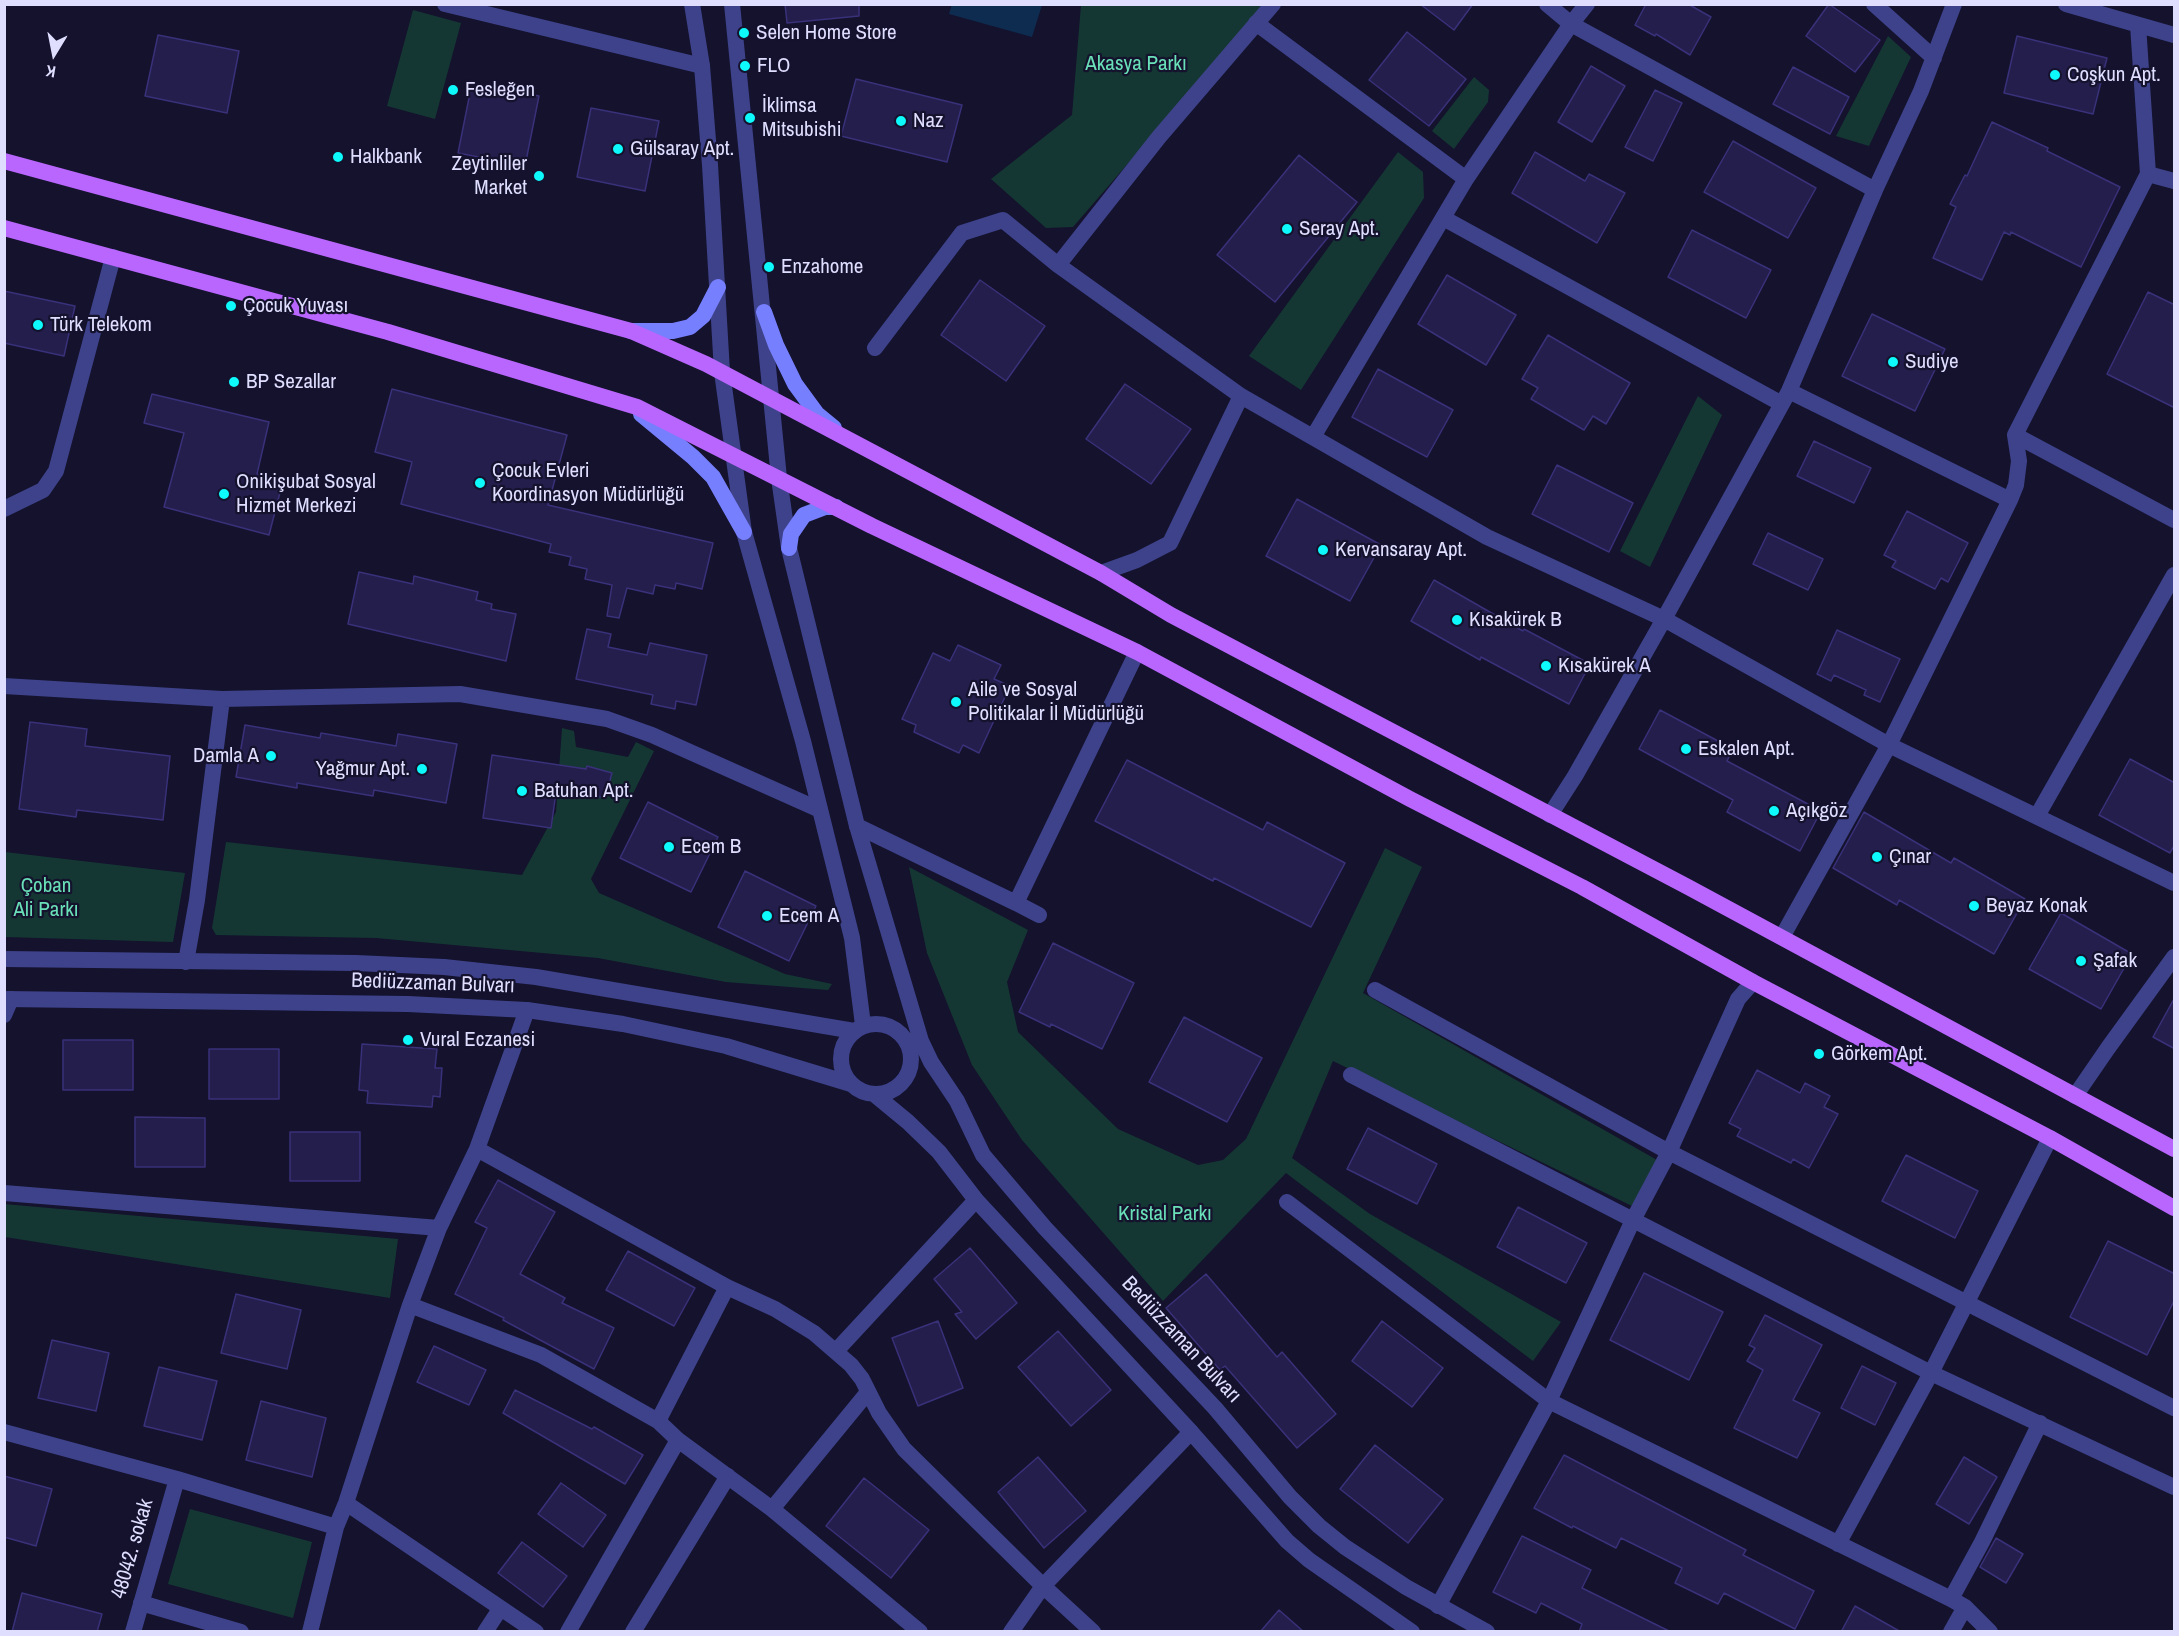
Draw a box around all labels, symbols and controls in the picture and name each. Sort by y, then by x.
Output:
place label: Selen Home Store [756,20,897,46]
north arrow [24,24,84,84]
marker: Selen Home Store [737,26,751,40]
park label: Akasya Parkı [1085,51,1187,77]
place label: FLO [757,53,790,79]
marker: FLO [738,59,752,73]
text: K [44,60,57,83]
place label: Coşkun Apt. [2067,62,2161,88]
marker: Coşkun Apt. [2048,68,2062,82]
place label: Fesleğen [465,77,535,103]
marker: Fesleğen [446,83,460,97]
place label: İklimsa Mitsubishi [762,93,841,143]
place label: Naz [913,108,944,134]
marker: İklimsa Mitsubishi [743,111,757,125]
marker: Naz [894,114,908,128]
place label: Gülsaray Apt. [630,136,734,162]
marker: Gülsaray Apt. [611,142,625,156]
place label: Halkbank [350,144,422,170]
marker: Halkbank [331,150,345,164]
place label: Zeytinliler Market [451,151,527,201]
marker: Zeytinliler Market [532,169,546,183]
place label: Seray Apt. [1299,216,1379,242]
marker: Seray Apt. [1280,222,1294,236]
place label: Enzahome [781,254,863,280]
marker: Enzahome [762,260,776,274]
place label: Çocuk Yuvası [243,293,348,319]
marker: Çocuk Yuvası [224,299,238,313]
place label: Türk Telekom [50,312,152,338]
marker: Türk Telekom [31,318,45,332]
place label: Sudiye [1905,349,1959,375]
marker: Sudiye [1886,355,1900,369]
place label: BP Sezallar [246,369,336,395]
marker: BP Sezallar [227,375,241,389]
place label: Çocuk Evleri Koordinasyon Müdürlüğü [492,458,684,508]
place label: Onikişubat Sosyal Hizmet Merkezi [236,469,376,519]
marker: Çocuk Evleri Koordinasyon Müdürlüğü [473,476,487,490]
marker: Onikişubat Sosyal Hizmet Merkezi [217,487,231,501]
place label: Kervansaray Apt. [1335,537,1467,563]
marker: Kervansaray Apt. [1316,543,1330,557]
place label: Kısakürek B [1469,607,1562,633]
marker: Kısakürek B [1450,613,1464,627]
place label: Kısakürek A [1558,653,1651,679]
marker: Kısakürek A [1539,659,1553,673]
place label: Aile ve Sosyal Politikalar İl Müdürlüğü [968,677,1144,727]
marker: Aile ve Sosyal Politikalar İl Müdürlüğü [949,695,963,709]
place label: Eskalen Apt. [1698,736,1795,762]
marker: Eskalen Apt. [1679,742,1693,756]
place label: Damla A [193,743,259,769]
marker: Damla A [264,749,278,763]
place label: Yağmur Apt. [316,756,410,782]
marker: Yağmur Apt. [415,762,429,776]
place label: Batuhan Apt. [534,778,634,804]
marker: Batuhan Apt. [515,784,529,798]
place label: Açıkgöz [1786,798,1847,824]
marker: Açıkgöz [1767,804,1781,818]
place label: Ecem B [681,834,741,860]
marker: Ecem B [662,840,676,854]
place label: Çınar [1889,844,1931,870]
marker: Çınar [1870,850,1884,864]
park label: Çoban Ali Parkı [13,873,79,923]
place label: Beyaz Konak [1986,893,2087,919]
marker: Beyaz Konak [1967,899,1981,913]
place label: Ecem A [779,903,839,929]
marker: Ecem A [760,909,774,923]
place label: Şafak [2093,948,2137,974]
marker: Şafak [2074,954,2088,968]
street label: Bediüzzaman Bulvarı [351,969,515,999]
place label: Vural Eczanesi [420,1027,535,1053]
marker: Vural Eczanesi [401,1033,415,1047]
place label: Görkem Apt. [1831,1041,1928,1067]
marker: Görkem Apt. [1812,1047,1826,1061]
park label: Kristal Parkı [1118,1201,1212,1227]
street label: Bediüzzaman Bulvarı [1116,1272,1246,1408]
street label: 48042. sokak [107,1496,159,1602]

